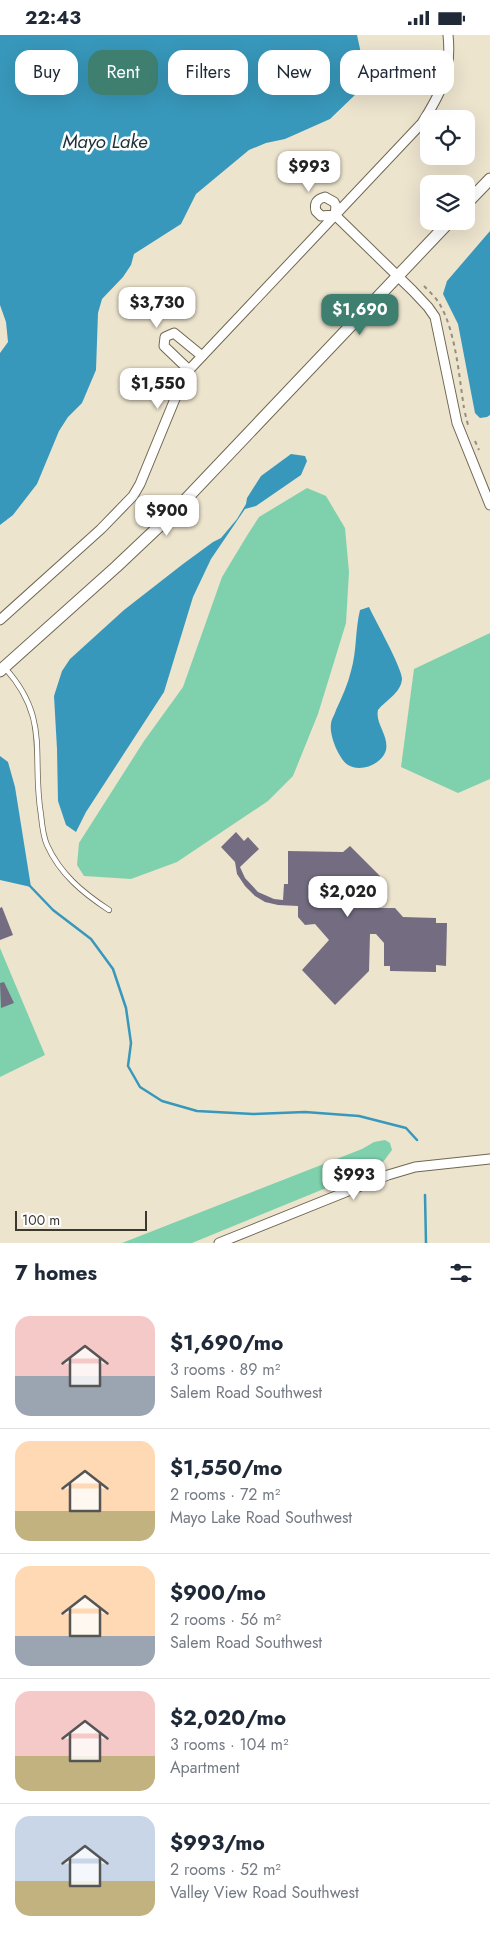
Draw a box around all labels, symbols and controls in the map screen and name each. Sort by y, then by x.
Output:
text: 22:43 [25,4,81,31]
chip: Buy [15,50,78,95]
chip: Rent [88,50,158,95]
chip: Filters [168,50,248,95]
chip: New [258,50,330,95]
chip: Apartment [340,50,454,95]
map controls [420,110,475,230]
button: locate [420,110,475,165]
water label: Mayo Lake [62,128,148,155]
pin: $993 [279,151,339,193]
text: $993 [288,155,330,178]
button: layers [420,175,475,230]
pin: $3,730 [116,287,198,329]
text: $3,730 [129,291,185,314]
pin: $1,690 [319,293,401,336]
text: $1,690 [332,298,388,321]
pin: $1,550 [117,367,199,410]
text: $1,550 [131,372,185,395]
pin: $900 [137,495,197,537]
text: $900 [146,499,188,522]
pin: $2,020 [307,875,389,918]
text: $2,020 [319,880,377,903]
pin: $993 [324,1159,384,1201]
text: $993 [333,1163,375,1186]
scale bar [15,1208,148,1231]
text: 100 m [22,1210,60,1230]
text: 7 homes [15,1258,97,1288]
icon: filters [447,1259,475,1287]
text: $1,690/mo [170,1328,283,1358]
icon: home [55,1336,115,1396]
text: 3 rooms · 89 m² [170,1358,280,1381]
text: Salem Road Southwest [170,1381,322,1404]
text: $1,550/mo [170,1453,282,1483]
icon: home [55,1461,115,1521]
text: 2 rooms · 72 m² [170,1483,280,1506]
text: Mayo Lake Road Southwest [170,1506,352,1529]
text: $900/mo [170,1578,266,1608]
icon: home [55,1586,115,1646]
text: 2 rooms · 56 m² [170,1608,281,1631]
text: Salem Road Southwest [170,1631,322,1654]
text: $2,020/mo [170,1703,286,1733]
icon: home [55,1711,115,1771]
text: 3 rooms · 104 m² [170,1733,289,1756]
text: Apartment [170,1756,240,1779]
text: $993/mo [170,1828,265,1858]
icon: home [55,1836,115,1896]
text: 2 rooms · 52 m² [170,1858,281,1881]
text: Valley View Road Southwest [170,1881,359,1904]

